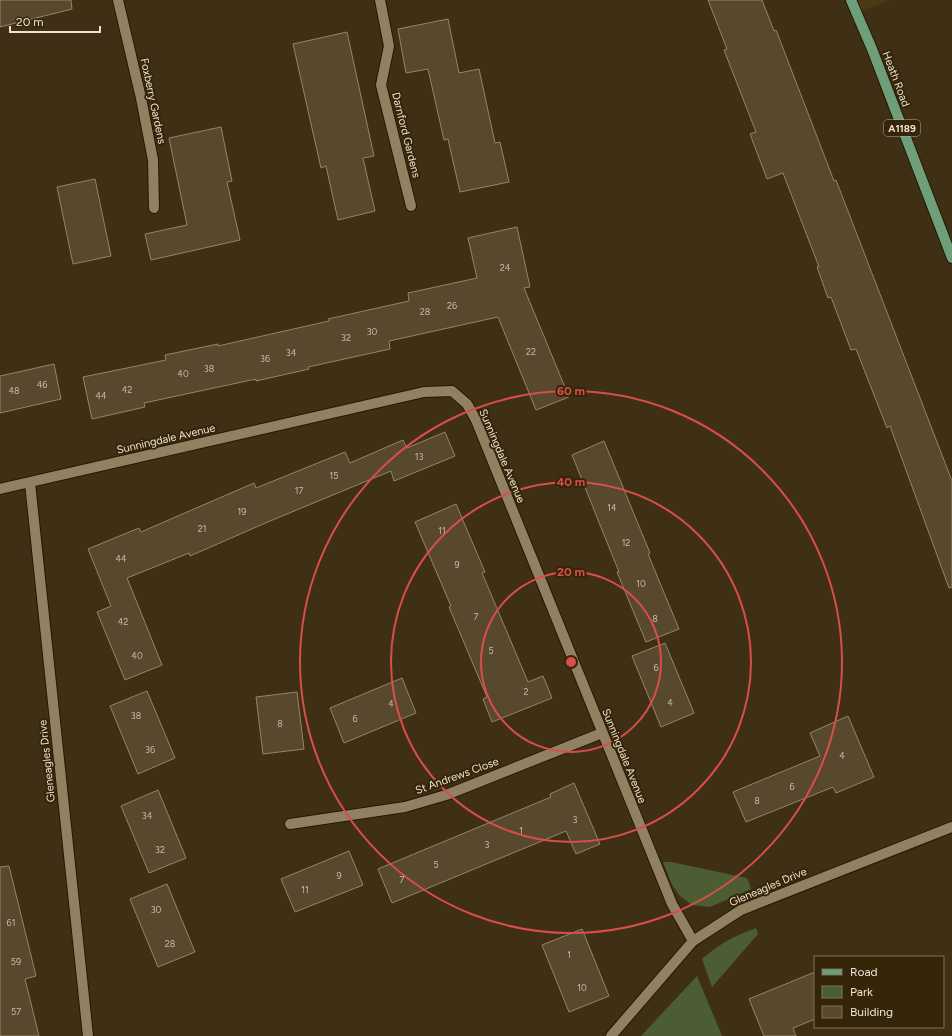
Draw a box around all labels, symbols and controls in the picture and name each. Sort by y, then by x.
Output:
scale bar [10,8,100,34]
text: 20 m [16,15,44,29]
street label: Heath Road [879,49,913,109]
street label: Foxberry Gardens [138,57,168,145]
street label: Darnford Gardens [389,91,423,179]
road number: A1189 [884,120,920,136]
house number: 24 [500,262,511,273]
house number: 26 [447,300,457,311]
house number: 28 [420,306,431,317]
house number: 30 [367,326,378,337]
house number: 32 [341,332,351,343]
house number: 22 [526,346,536,357]
house number: 34 [286,347,297,358]
house number: 36 [260,353,270,364]
house number: 38 [204,363,215,374]
house number: 40 [177,368,189,379]
house number: 46 [37,379,47,390]
house number: 42 [122,384,132,395]
text: 60 m [557,384,585,398]
house number: 48 [8,385,20,396]
house number: 44 [95,390,107,401]
street label: Sunningdale Avenue [476,407,528,505]
street label: Sunningdale Avenue [115,421,217,457]
house number: 13 [415,451,423,462]
house number: 15 [330,470,338,481]
text: 40 m [557,475,585,489]
house number: 17 [295,485,303,496]
house number: 14 [607,502,617,513]
house number: 19 [238,506,246,517]
house number: 21 [198,523,206,534]
house number: 11 [438,525,446,536]
house number: 12 [622,537,630,548]
house number: 44 [115,553,127,564]
house number: 9 [454,559,460,570]
text: 20 m [557,565,585,579]
house number: 10 [636,578,646,589]
house number: 7 [474,611,479,622]
house number: 8 [652,613,658,624]
house number: 42 [118,616,128,627]
house number: 5 [488,645,494,656]
house number: 40 [131,650,143,661]
centre of rings [564,655,578,669]
house number: 6 [653,662,659,673]
house number: 2 [523,686,529,697]
house number: 4 [667,697,673,708]
house number: 4 [388,698,394,709]
street label: Sunningdale Avenue [599,707,649,805]
house number: 38 [131,710,142,721]
house number: 6 [352,713,358,724]
house number: 8 [277,718,283,729]
street label: Gleneagles Drive [36,719,58,803]
house number: 36 [145,744,155,755]
house number: 4 [839,750,845,761]
street label: St Andrews Close [414,755,500,797]
house number: 6 [789,781,795,792]
house number: 8 [754,795,760,806]
house number: 34 [142,810,153,821]
house number: 3 [573,814,578,825]
house number: 1 [519,825,523,836]
house number: 3 [485,839,490,850]
house number: 32 [155,844,165,855]
house number: 5 [433,859,439,870]
street label: Gleneagles Drive [727,865,809,909]
house number: 9 [336,870,342,881]
house number: 7 [400,874,405,885]
house number: 11 [301,884,309,895]
house number: 30 [151,904,162,915]
house number: 61 [7,917,15,928]
house number: 28 [165,938,176,949]
house number: 1 [567,949,571,960]
house number: 59 [11,956,21,967]
legend [814,956,944,1028]
text: Road [850,965,878,979]
house number: 10 [577,982,587,993]
text: Park [850,985,873,999]
text: Building [850,1005,893,1019]
house number: 57 [11,1006,21,1017]

